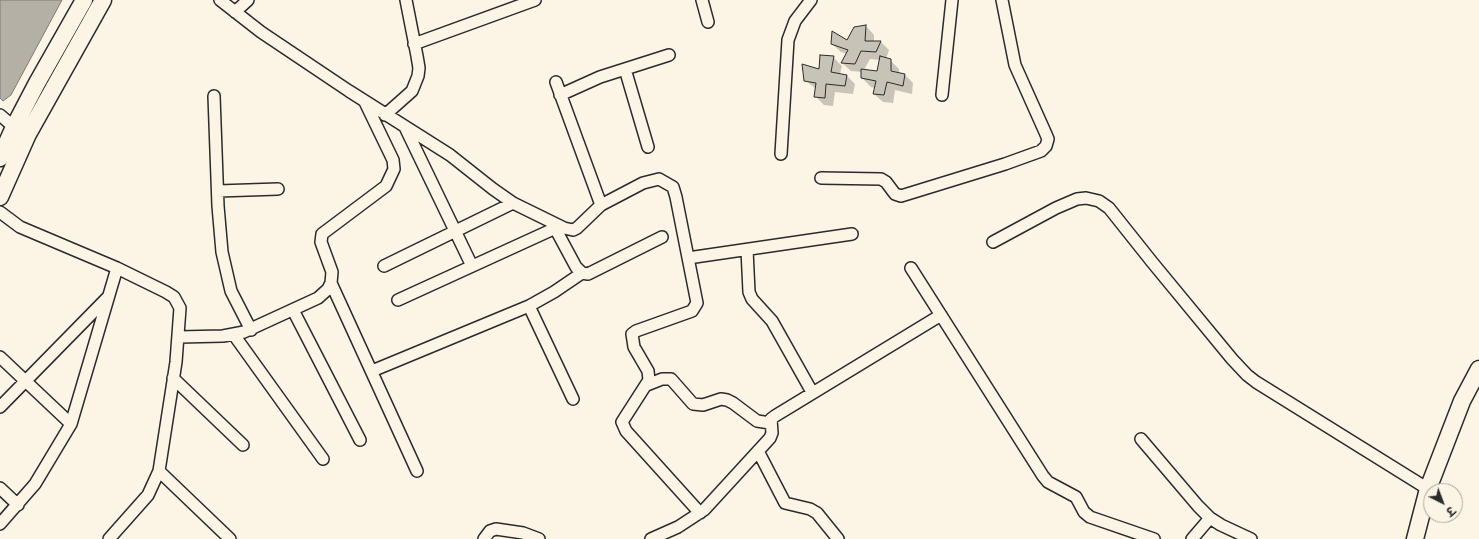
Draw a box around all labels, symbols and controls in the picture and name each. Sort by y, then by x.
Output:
north arrow [1423,483,1463,523]
text: उ [1443,504,1458,519]

